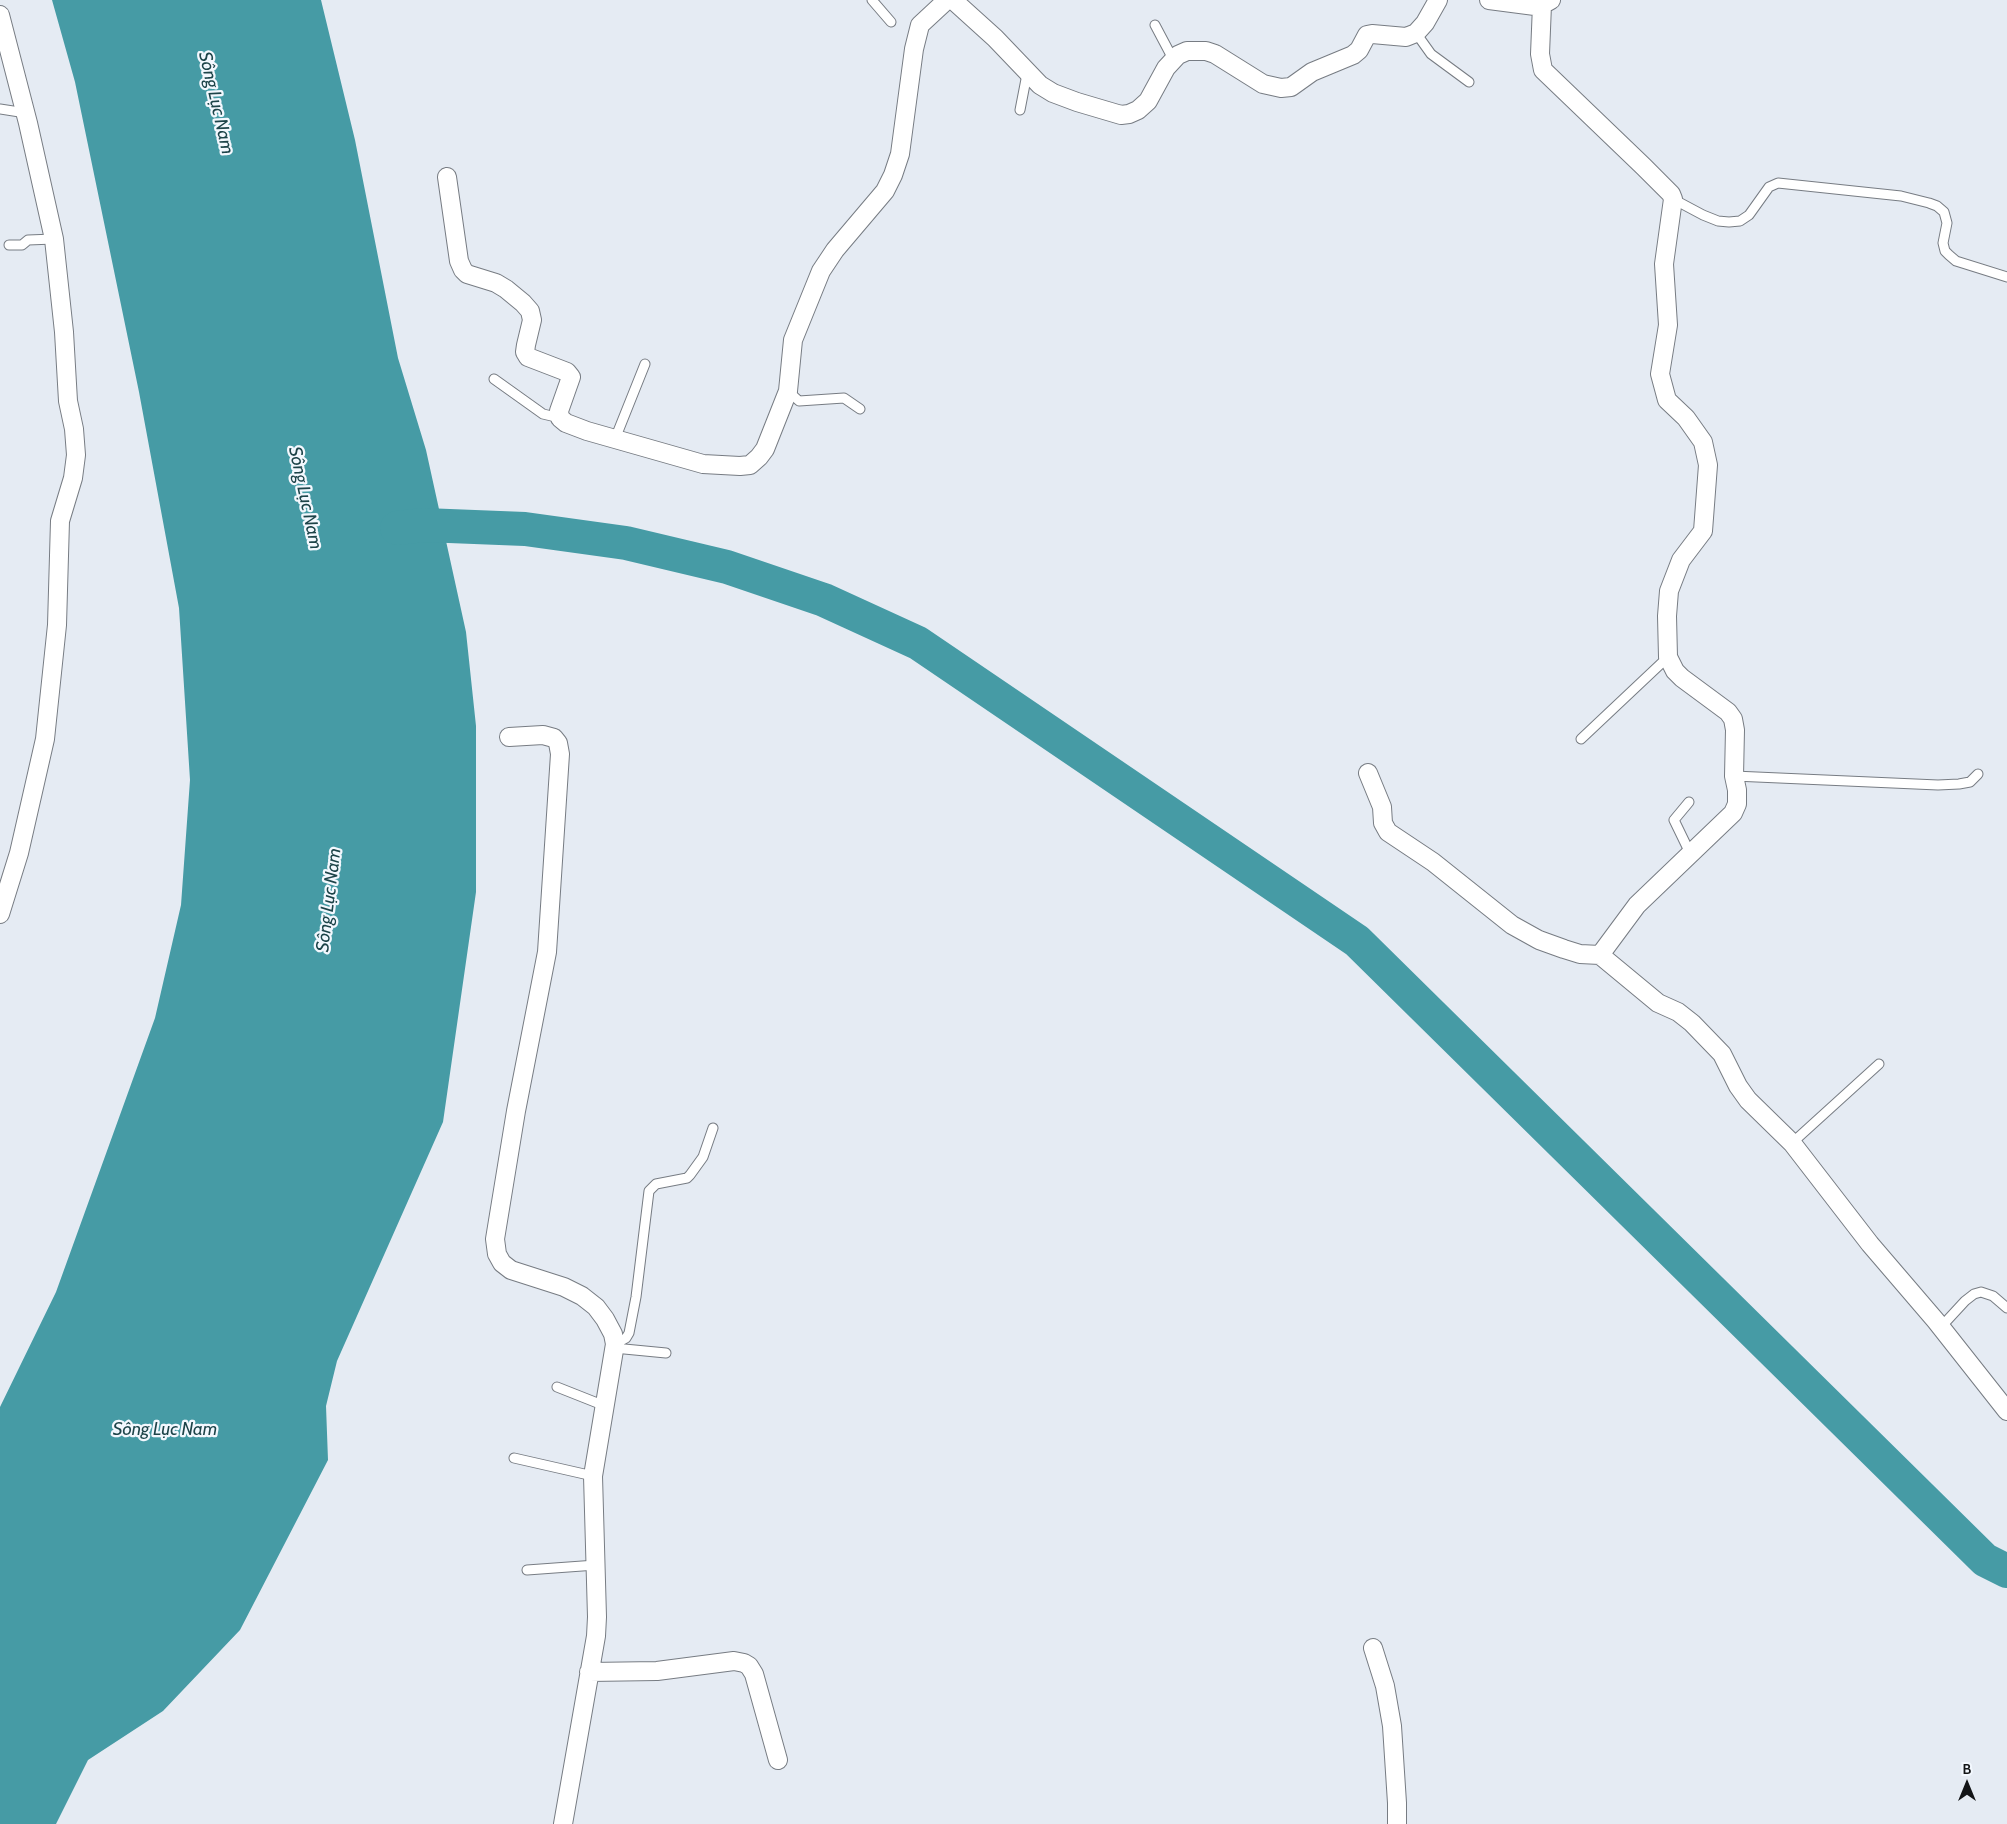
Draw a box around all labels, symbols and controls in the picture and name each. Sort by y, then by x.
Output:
water label: Sông Lục Nam [194,50,238,156]
water label: Sông Lục Nam [284,445,326,551]
water label: Sông Lục Nam [312,847,346,953]
water label: Sông Lục Nam [113,1419,217,1441]
north arrow [1942,1759,1992,1809]
text: B [1963,1760,1971,1778]

